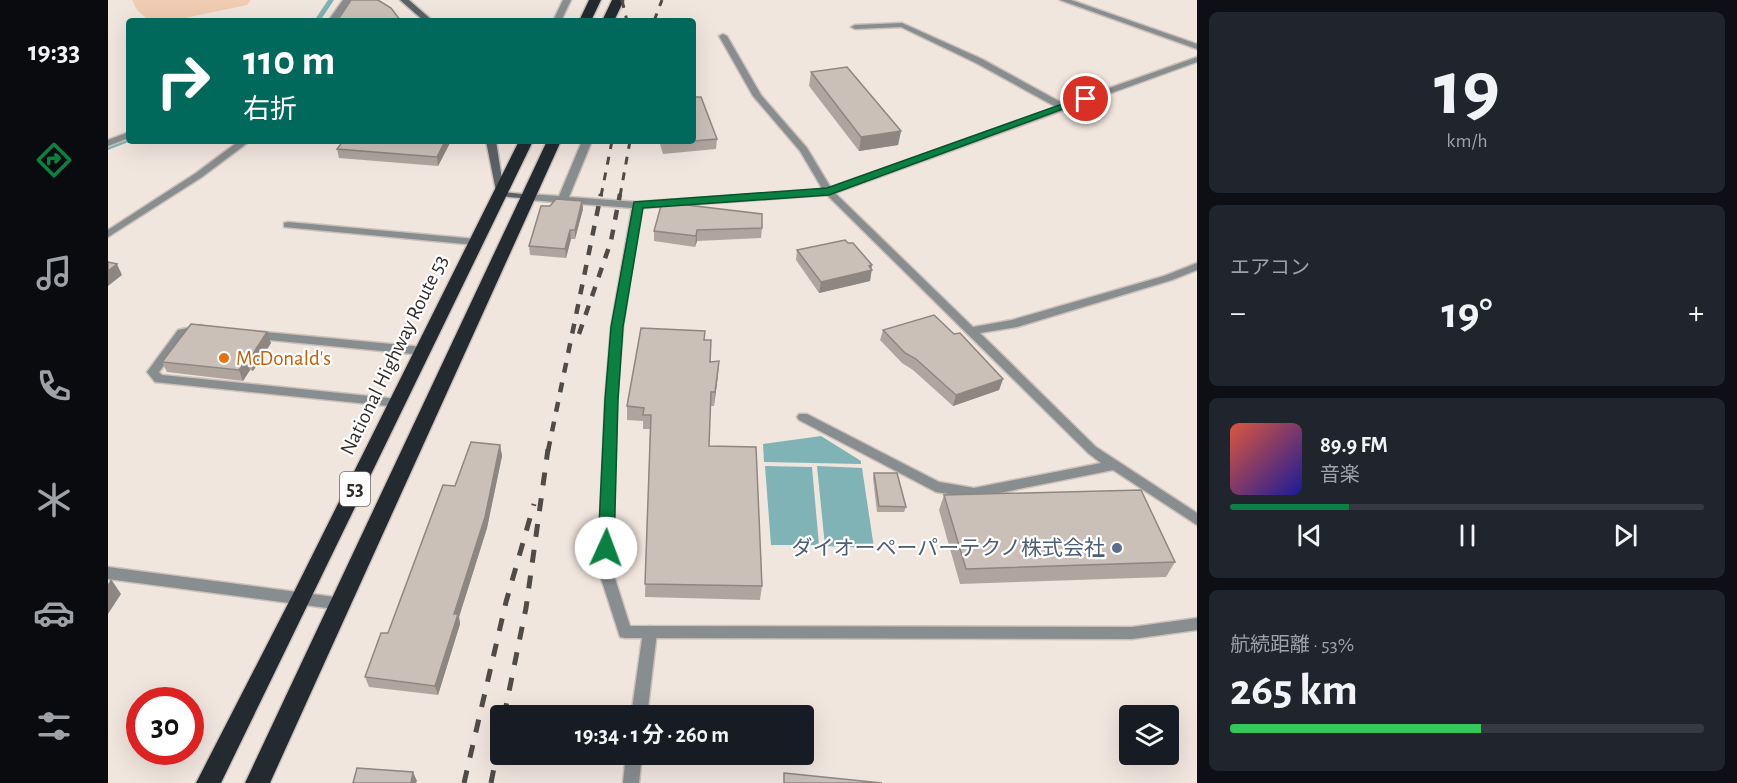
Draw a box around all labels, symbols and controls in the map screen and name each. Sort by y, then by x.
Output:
text: 19:33 [28,38,80,65]
text: 110 m [243,40,335,82]
icon: right [144,42,222,120]
text: 19 [1434,51,1500,129]
pin [1060,73,1111,124]
icon: arrive [1069,82,1102,115]
text: 右折 [243,96,297,123]
text: km/h [1446,131,1488,151]
icon: directions [33,139,75,181]
icon: music [33,252,75,294]
street label: National Highway Route 53 [336,252,452,458]
text: エアコン [1230,258,1310,278]
text: 19° [1441,291,1493,336]
text: − [1230,297,1246,330]
text: + [1688,297,1704,330]
place label: McDonald's [236,348,331,369]
marker: McDonald's [217,351,231,365]
icon: phone [33,365,75,407]
text: 89.9 FM [1320,434,1388,456]
text: 音楽 [1320,465,1360,485]
road number: 53 [340,472,370,506]
icon: climate [33,479,75,521]
position arrow [574,516,638,580]
icon: previous [1293,519,1326,552]
icon: pause [1451,519,1484,552]
icon: next [1609,519,1642,552]
place label: ダイオーペーパーテクノ株式会社 [791,537,1105,559]
marker: ダイオーペーパーテクノ株式会社 [1110,541,1124,555]
icon: car [33,592,75,634]
text: 航続距離 · 53% [1230,635,1354,655]
text: 265 km [1230,668,1358,713]
speed limit sign: 30 [126,687,204,765]
icon: filters [33,705,75,747]
map controls [1119,705,1179,765]
button: layers [1119,705,1179,765]
text: 19:34 · 1 分 · 260 m [575,724,729,746]

